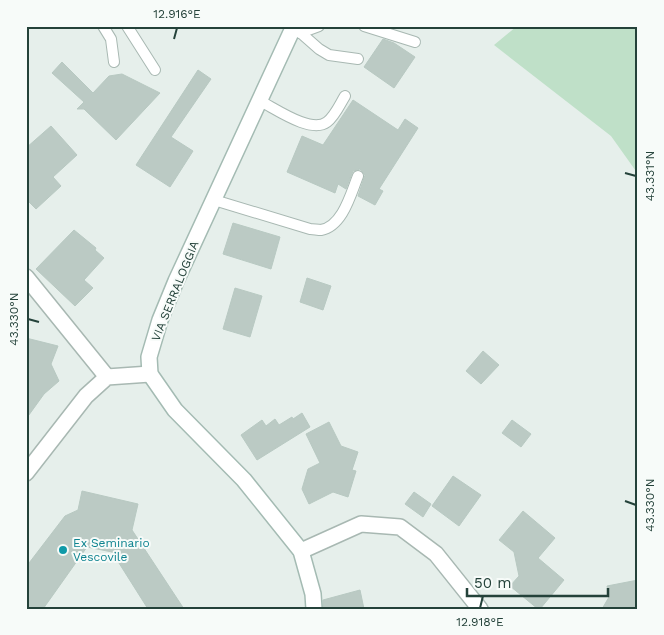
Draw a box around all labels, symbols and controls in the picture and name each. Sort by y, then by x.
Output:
text: 12.916°E [153,7,201,21]
text: 43.331°N [643,151,657,201]
street label: VIA SERRALOGGIA [149,239,202,343]
text: 43.330°N [7,292,21,346]
text: 43.330°N [643,478,657,532]
place label: Ex Seminario Vescovile [73,536,150,564]
marker: Ex Seminario Vescovile [57,544,69,556]
scale bar [467,565,608,597]
text: 50 m [474,574,511,592]
text: 12.918°E [456,615,504,629]

